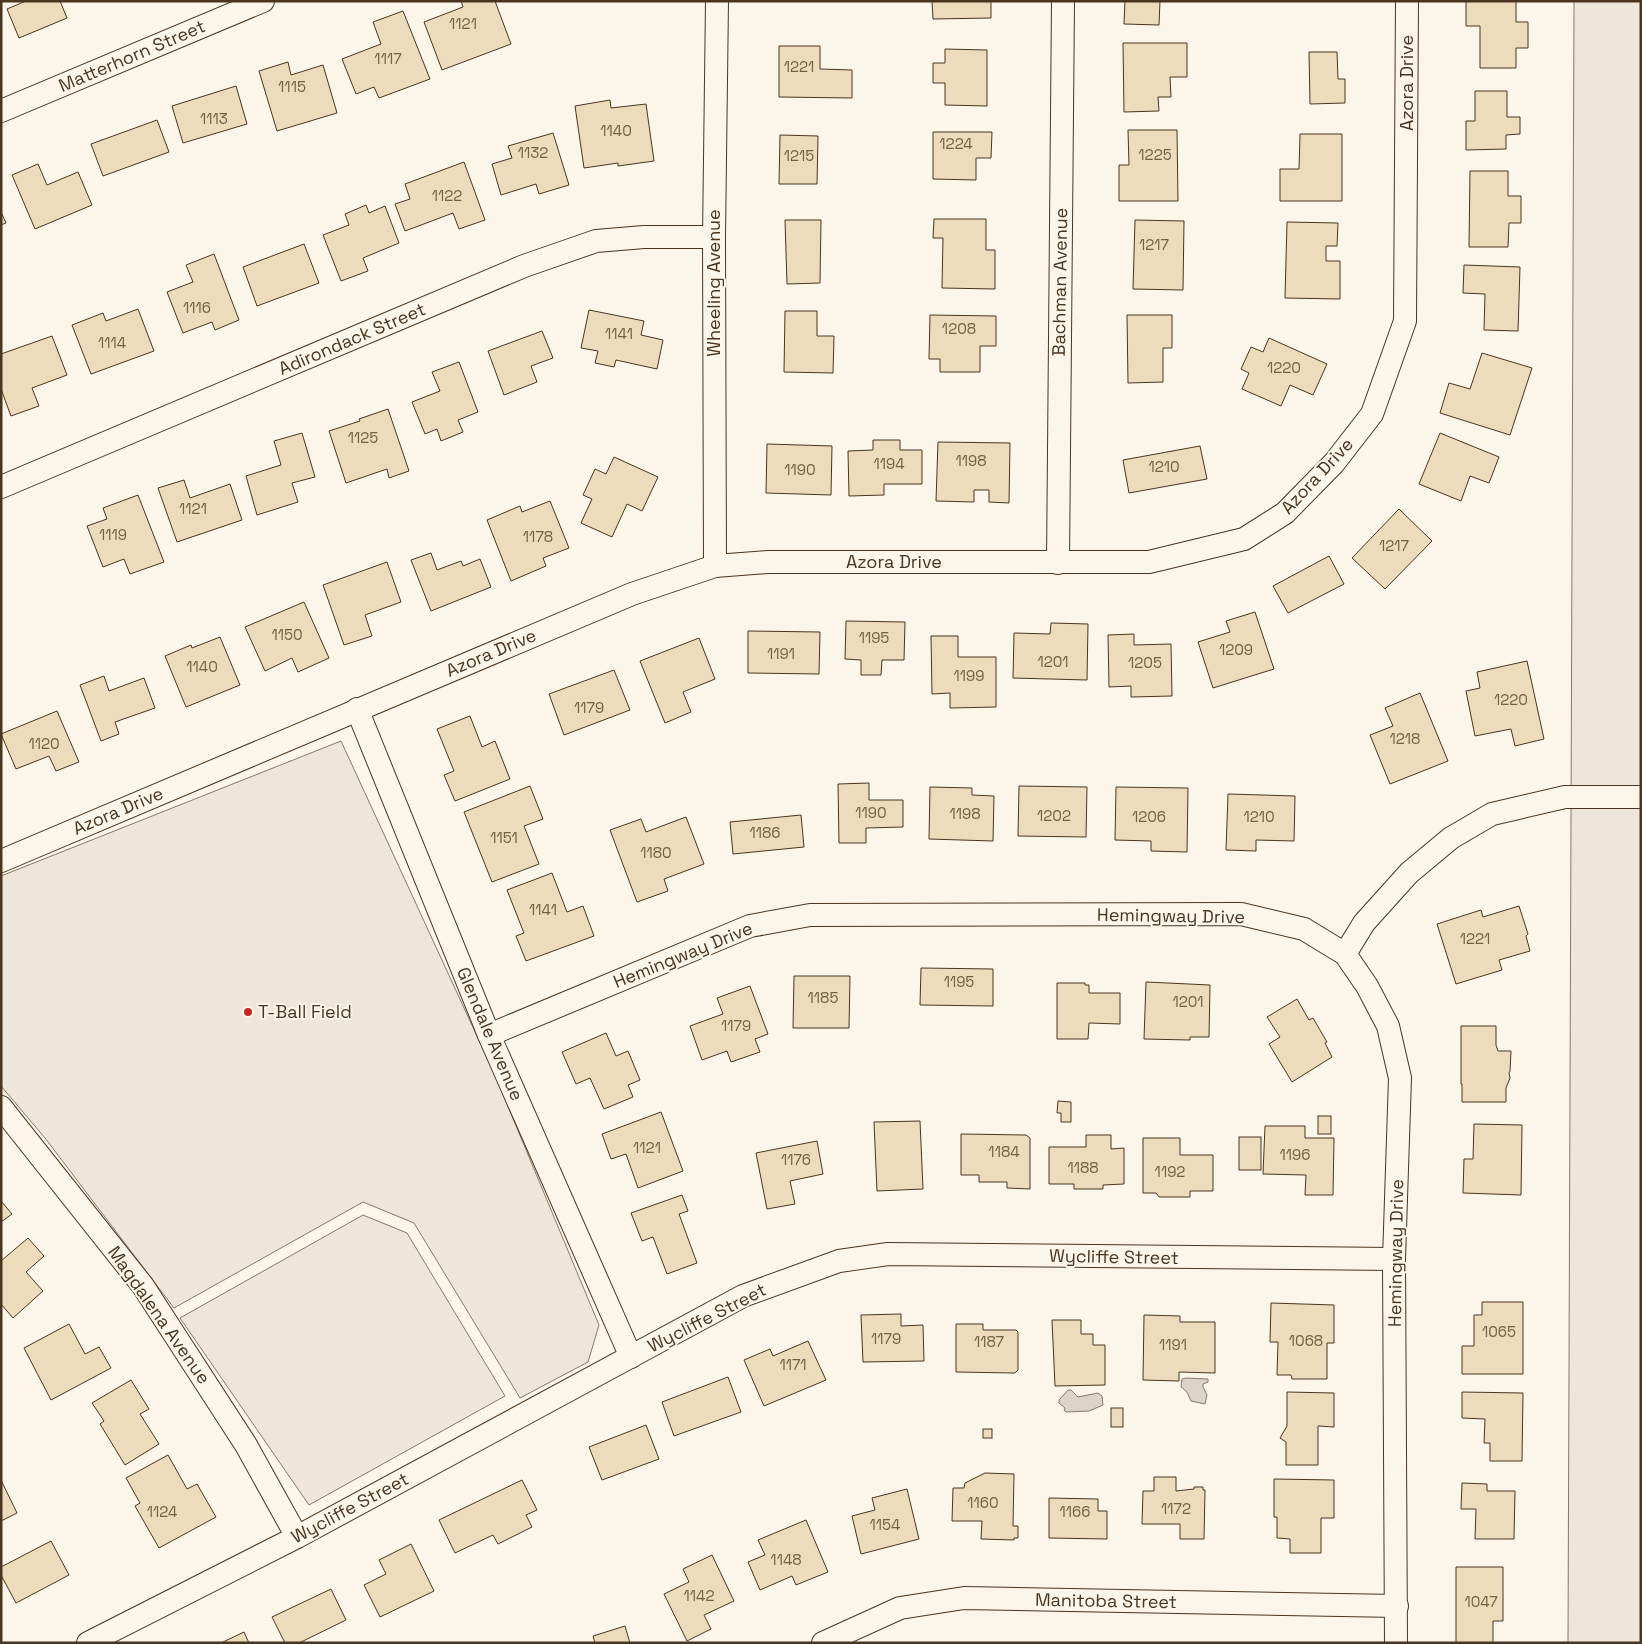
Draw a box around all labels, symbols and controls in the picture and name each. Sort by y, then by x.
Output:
street label: Matterhorn Street [55,14,209,97]
house number: 1121 [449,14,477,33]
street label: Azora Drive [1395,35,1418,131]
house number: 1117 [374,49,402,68]
house number: 1221 [784,57,814,76]
house number: 1115 [278,77,306,96]
house number: 1113 [200,109,228,128]
house number: 1140 [600,121,632,140]
house number: 1224 [939,134,973,153]
house number: 1132 [518,143,548,162]
house number: 1225 [1138,145,1172,164]
house number: 1215 [784,146,814,165]
house number: 1122 [432,186,462,205]
street label: Bachman Avenue [1047,207,1072,356]
street label: Wheeling Avenue [702,209,725,357]
house number: 1217 [1139,235,1169,254]
street label: Adirondack Street [275,297,429,380]
house number: 1116 [183,298,211,317]
house number: 1208 [942,319,976,338]
house number: 1141 [605,324,633,343]
house number: 1114 [98,333,126,352]
house number: 1220 [1267,358,1301,377]
house number: 1125 [348,428,378,447]
street label: Azora Drive [1275,433,1358,519]
house number: 1198 [955,451,987,470]
house number: 1194 [873,454,905,473]
house number: 1210 [1148,457,1180,476]
house number: 1190 [784,460,816,479]
house number: 1121 [179,499,207,518]
house number: 1119 [99,525,127,544]
house number: 1178 [523,527,553,546]
house number: 1217 [1379,536,1409,555]
street label: Azora Drive [846,550,942,573]
street label: Azora Drive [442,623,540,682]
house number: 1150 [271,625,303,644]
house number: 1195 [859,628,889,647]
house number: 1209 [1219,640,1253,659]
house number: 1191 [767,644,795,663]
house number: 1201 [1037,652,1069,671]
house number: 1205 [1128,653,1162,672]
house number: 1140 [186,657,218,676]
house number: 1199 [954,666,984,685]
house number: 1220 [1494,690,1528,709]
house number: 1179 [574,698,604,717]
house number: 1218 [1390,729,1420,748]
house number: 1120 [28,734,60,753]
street label: Azora Drive [69,781,167,840]
house number: 1190 [855,803,887,822]
house number: 1198 [949,804,981,823]
house number: 1202 [1037,806,1071,825]
house number: 1206 [1132,807,1166,826]
house number: 1210 [1243,807,1275,826]
house number: 1186 [749,823,781,842]
house number: 1151 [490,828,518,847]
house number: 1180 [640,843,672,862]
house number: 1141 [529,900,557,919]
street label: Hemingway Drive [1097,903,1245,928]
street label: Hemingway Drive [610,916,756,993]
house number: 1221 [1460,929,1490,948]
street label: Glendale Avenue [452,964,529,1104]
house number: 1195 [944,972,974,991]
house number: 1185 [808,988,838,1007]
house number: 1201 [1172,992,1204,1011]
place label: T-Ball Field [258,1000,352,1023]
marker: T-Ball Field [242,1006,254,1018]
house number: 1179 [721,1016,751,1035]
house number: 1121 [633,1138,661,1157]
house number: 1184 [988,1142,1020,1161]
house number: 1196 [1280,1145,1310,1164]
house number: 1176 [781,1150,811,1169]
house number: 1188 [1067,1158,1099,1177]
house number: 1192 [1155,1162,1185,1181]
street label: Hemingway Drive [1383,1179,1408,1327]
street label: Magdalena Avenue [103,1241,216,1388]
street label: Wycliffe Street [1049,1244,1179,1269]
street label: Wycliffe Street [644,1278,770,1357]
house number: 1065 [1482,1322,1516,1341]
house number: 1179 [871,1329,901,1348]
house number: 1068 [1289,1331,1323,1350]
house number: 1187 [974,1332,1004,1351]
house number: 1191 [1159,1335,1187,1354]
house number: 1171 [779,1355,807,1374]
street label: Wycliffe Street [287,1467,413,1548]
house number: 1160 [967,1493,999,1512]
house number: 1172 [1161,1499,1191,1518]
house number: 1124 [147,1502,177,1521]
house number: 1166 [1060,1502,1090,1521]
house number: 1154 [870,1515,900,1534]
house number: 1148 [770,1550,802,1569]
house number: 1142 [684,1586,714,1605]
street label: Manitoba Street [1035,1588,1177,1613]
house number: 1047 [1464,1592,1498,1611]

